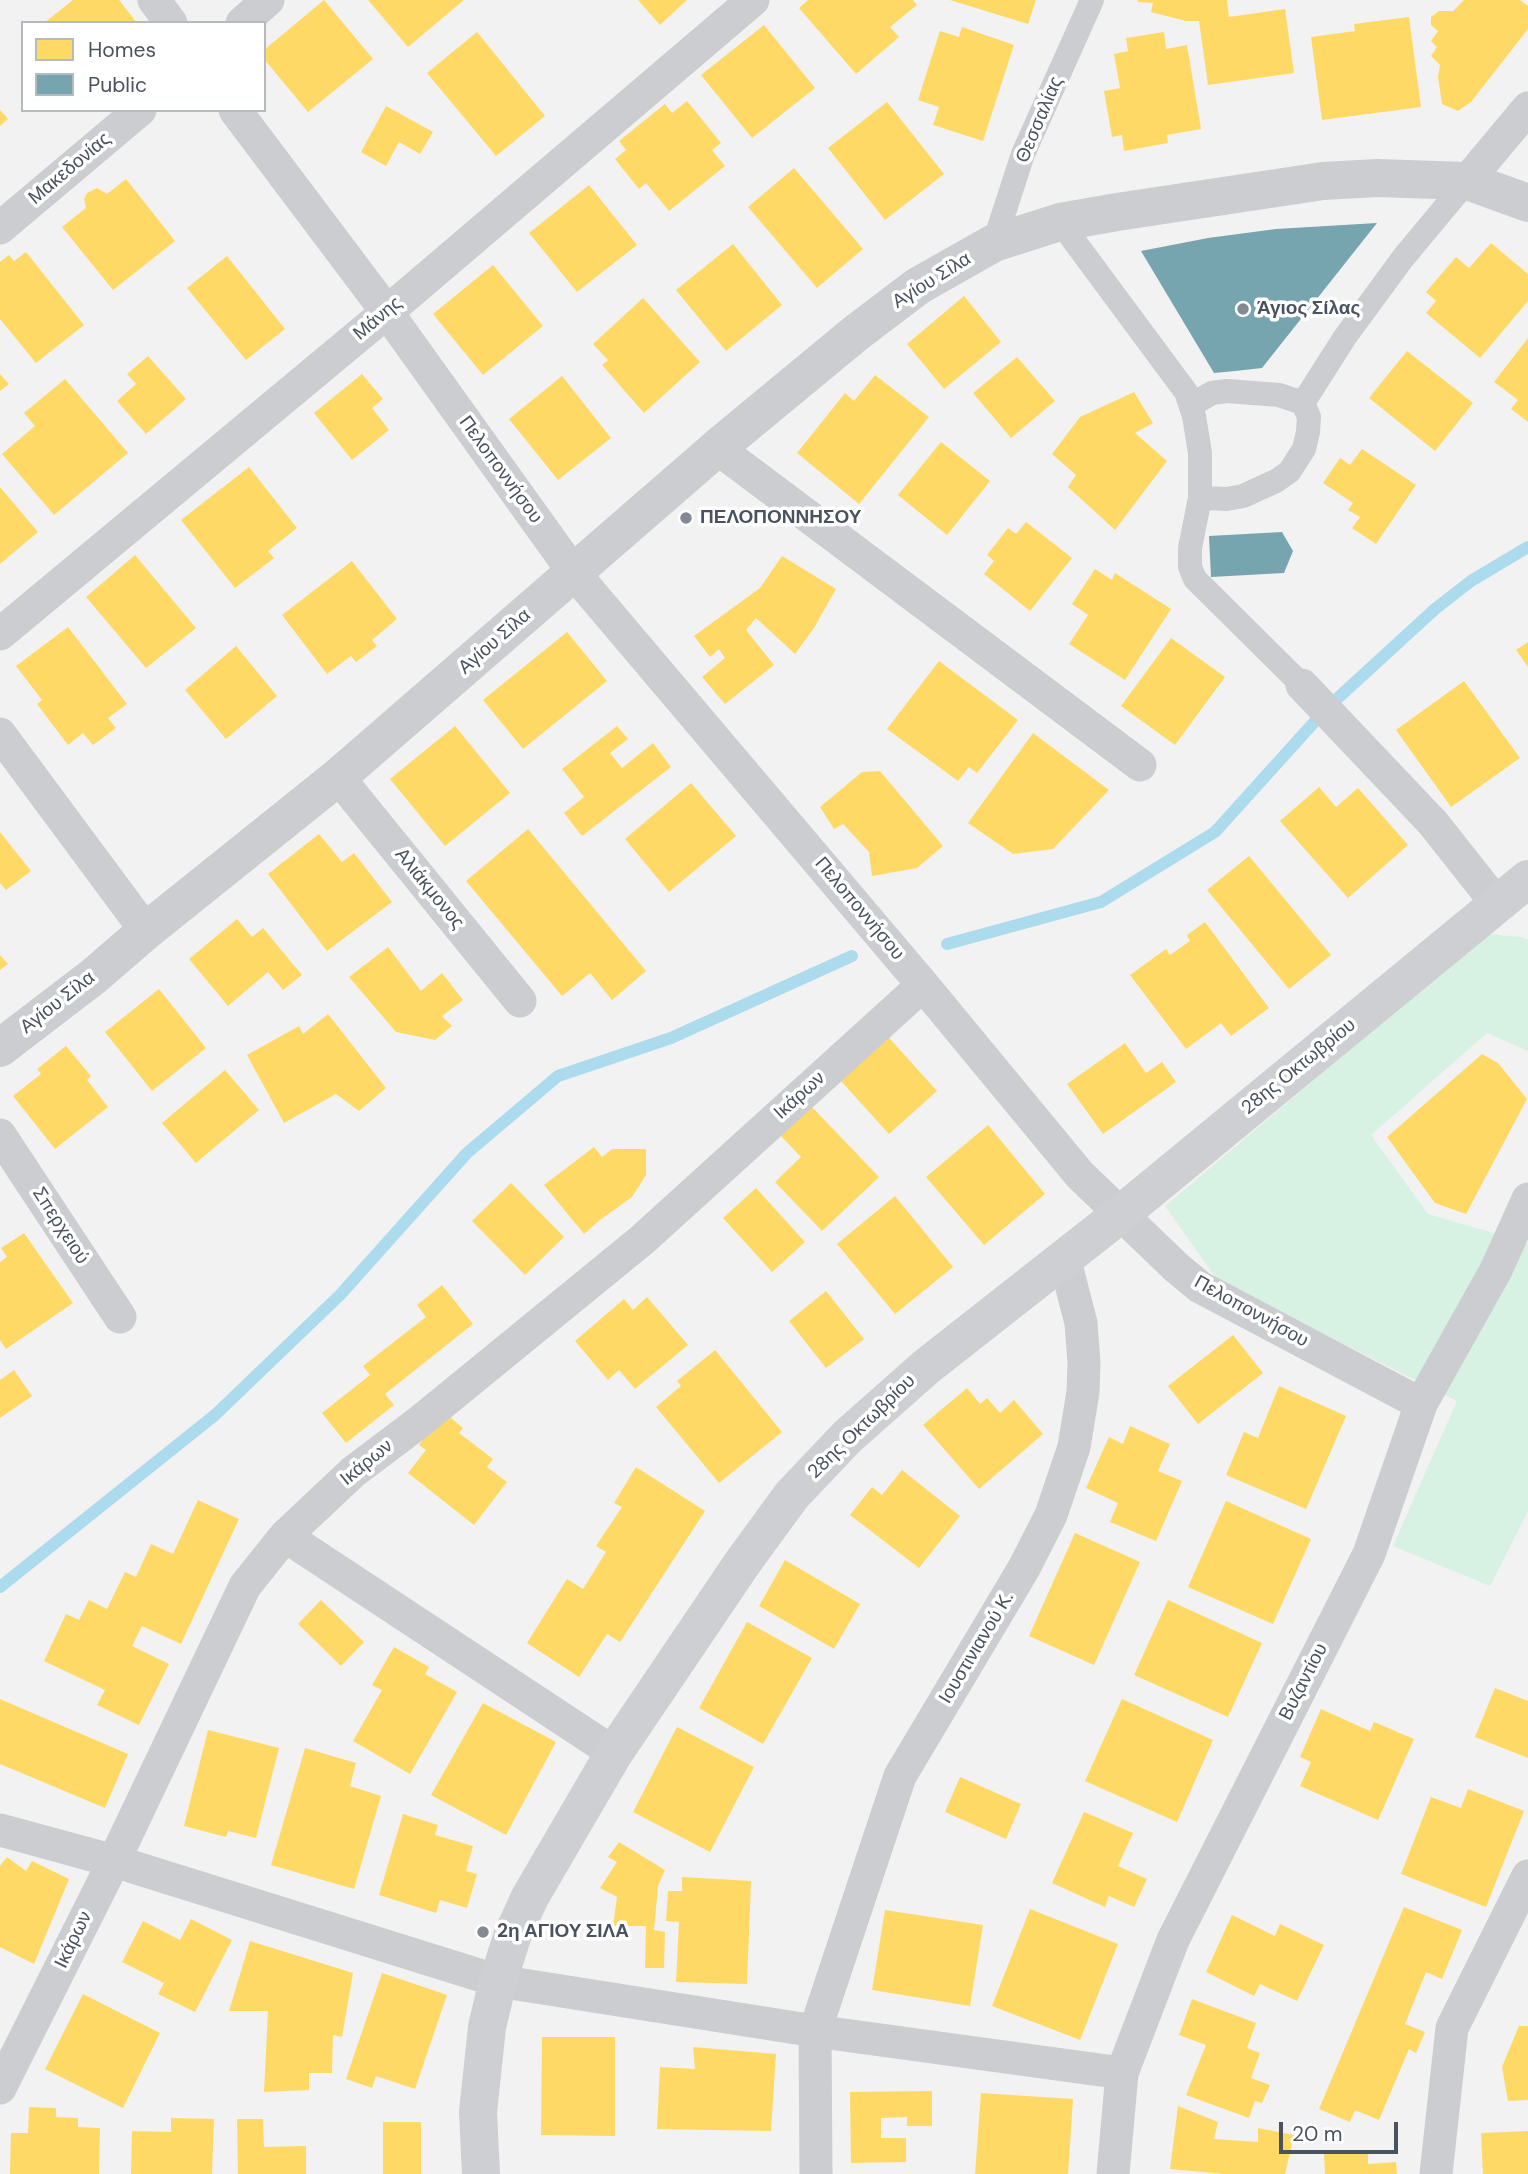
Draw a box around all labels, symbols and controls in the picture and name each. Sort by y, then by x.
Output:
legend [21,21,266,112]
text: Homes [88,36,156,64]
text: Public [88,71,147,99]
street label: Θεσσαλίας [1012,73,1068,167]
street label: Μακεδονίας [24,128,116,210]
street label: Αγίου Σίλα [889,248,975,314]
street label: Μάνης [349,292,407,346]
place label: Άγιος Σίλας [1257,298,1360,320]
marker: Άγιος Σίλας [1235,301,1251,317]
street label: Πελοποννήσου [453,412,547,528]
place label: ΠΕΛΟΠΟΝΝΗΣΟΥ [700,507,861,529]
marker: ΠΕΛΟΠΟΝΝΗΣΟΥ [678,510,694,526]
street label: Αγίου Σίλα [454,604,536,680]
street label: Αλιάκμονος [389,844,469,934]
street label: Πελοποννήσου [809,853,909,965]
street label: Αγίου Σίλα [16,967,100,1039]
street label: 28ης Οκτωβρίου [1237,1014,1361,1120]
street label: Ικάρων [770,1067,830,1125]
street label: Σπερχειού [27,1183,93,1269]
street label: Πελοποννήσου [1190,1271,1312,1353]
street label: 28ης Οκτωβρίου [804,1370,920,1484]
street label: Ικάρων [336,1435,398,1491]
street label: Ιουστινιανού Κ. [935,1588,1019,1708]
street label: Βυζαντίου [1275,1640,1333,1724]
street label: Ικάρων [50,1908,98,1972]
place label: 2η ΑΓΙΟΥ ΣΙΛΑ [497,1921,629,1943]
marker: 2η ΑΓΙΟΥ ΣΙΛΑ [475,1924,491,1940]
scale bar [1283,2108,1402,2152]
text: 20 m [1292,2120,1343,2148]

